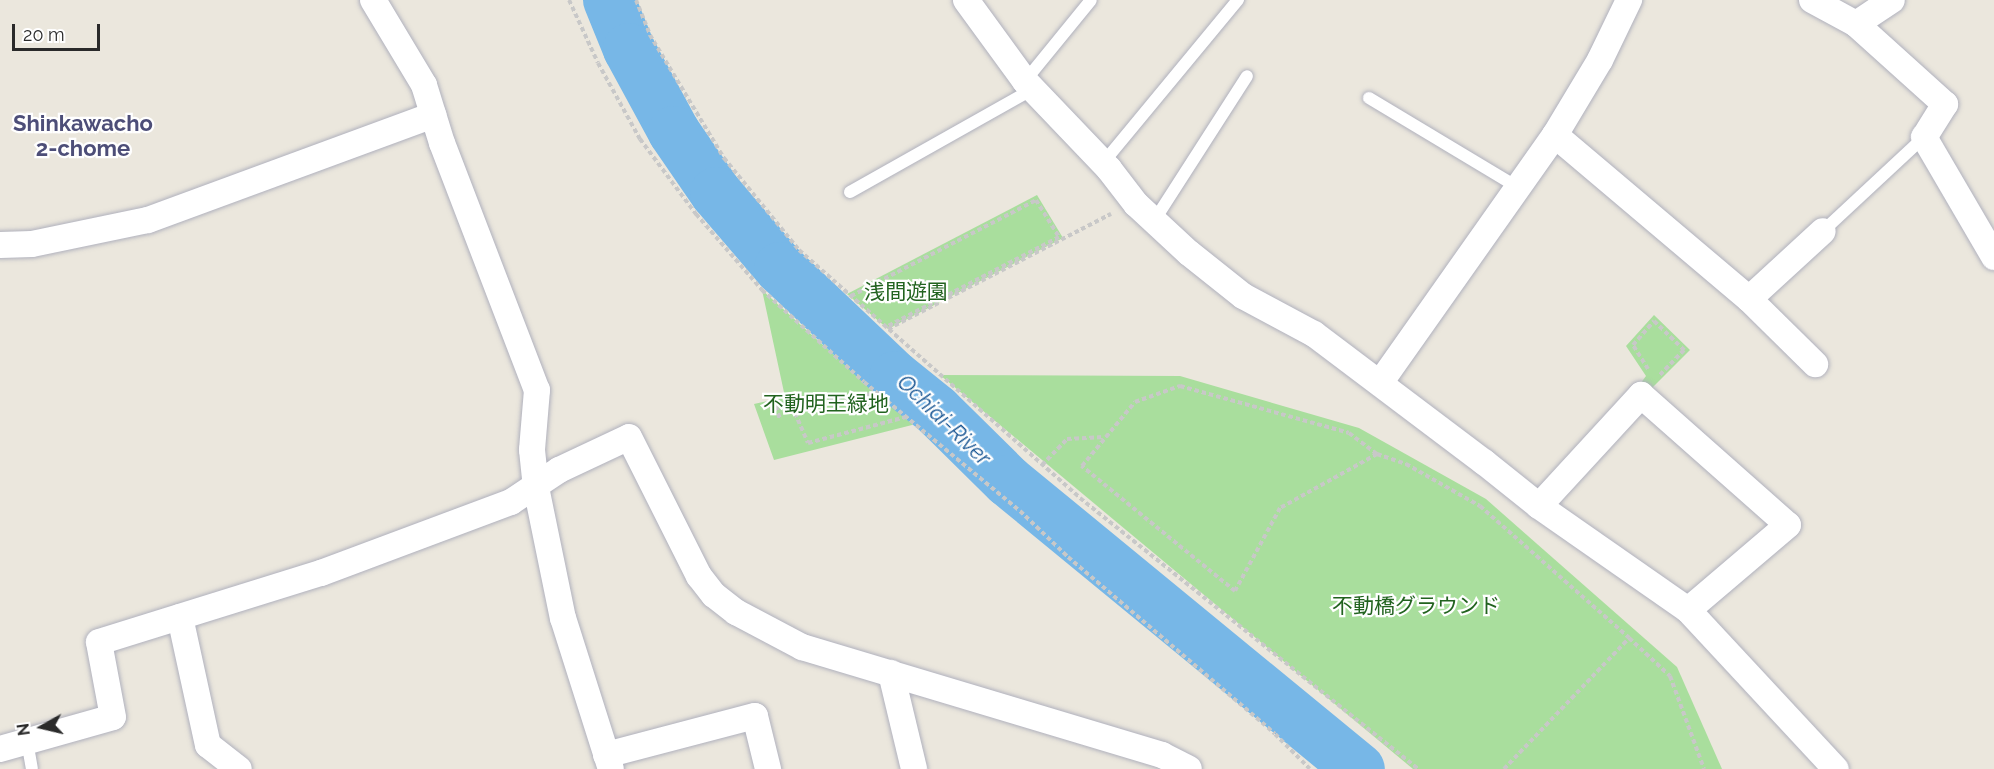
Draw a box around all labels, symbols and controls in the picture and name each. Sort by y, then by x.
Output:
scale bar [15,12,104,50]
text: 20 m [23,24,65,45]
district label: Shinkawacho 2-chome [13,110,153,162]
park label: 浅間遊園 [864,279,948,305]
water label: Ochiai-River [892,369,996,471]
park label: 不動明王緑地 [763,391,889,417]
park label: 不動橋グラウンド [1332,593,1500,619]
north arrow [12,697,72,757]
text: N [13,722,34,737]

